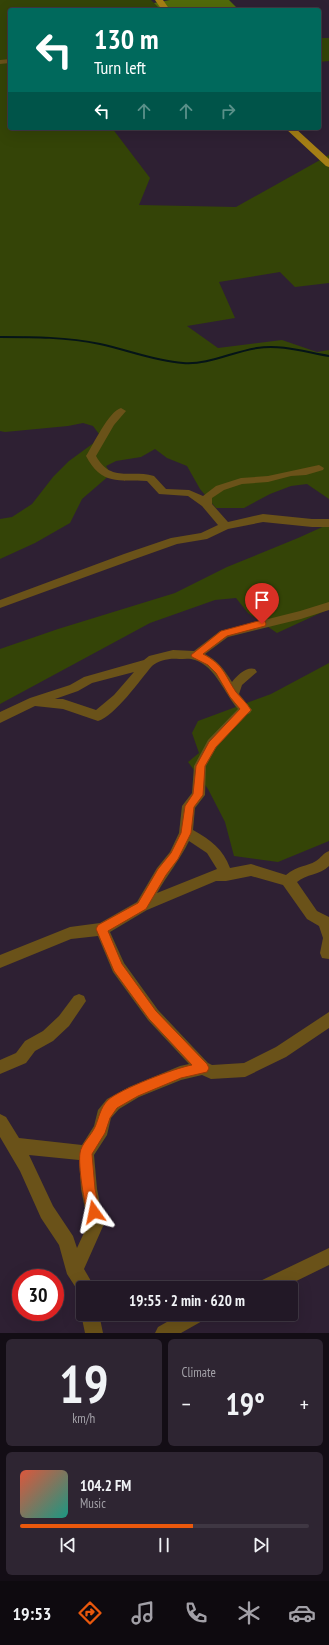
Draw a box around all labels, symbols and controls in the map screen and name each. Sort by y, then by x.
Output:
text: 130 m [94,20,158,57]
icon: left [28,24,80,76]
text: Turn left [94,56,146,79]
icon: left [91,100,113,122]
icon: ahead [133,100,155,122]
icon: ahead [175,100,197,122]
icon: right [217,100,239,122]
pin [245,583,279,624]
icon: arrive [251,589,273,611]
position arrow [73,1191,115,1233]
speed limit sign: 30 [12,1269,64,1321]
text: 19:55 · 2 min · 620 m [129,1291,245,1310]
text: 19 [59,1350,109,1417]
text: Climate [182,1364,216,1381]
text: 19° [225,1384,265,1423]
text: − [182,1390,191,1418]
text: + [300,1390,309,1418]
text: km/h [72,1410,95,1427]
text: 104.2 FM [80,1476,131,1495]
text: Music [80,1495,106,1512]
icon: previous [57,1534,79,1556]
icon: pause [153,1534,175,1556]
icon: next [250,1534,272,1556]
icon: directions [76,1599,104,1627]
icon: music [129,1599,157,1627]
icon: phone [182,1599,210,1627]
icon: climate [235,1599,263,1627]
icon: car [288,1599,316,1627]
text: 19:53 [13,1602,51,1625]

